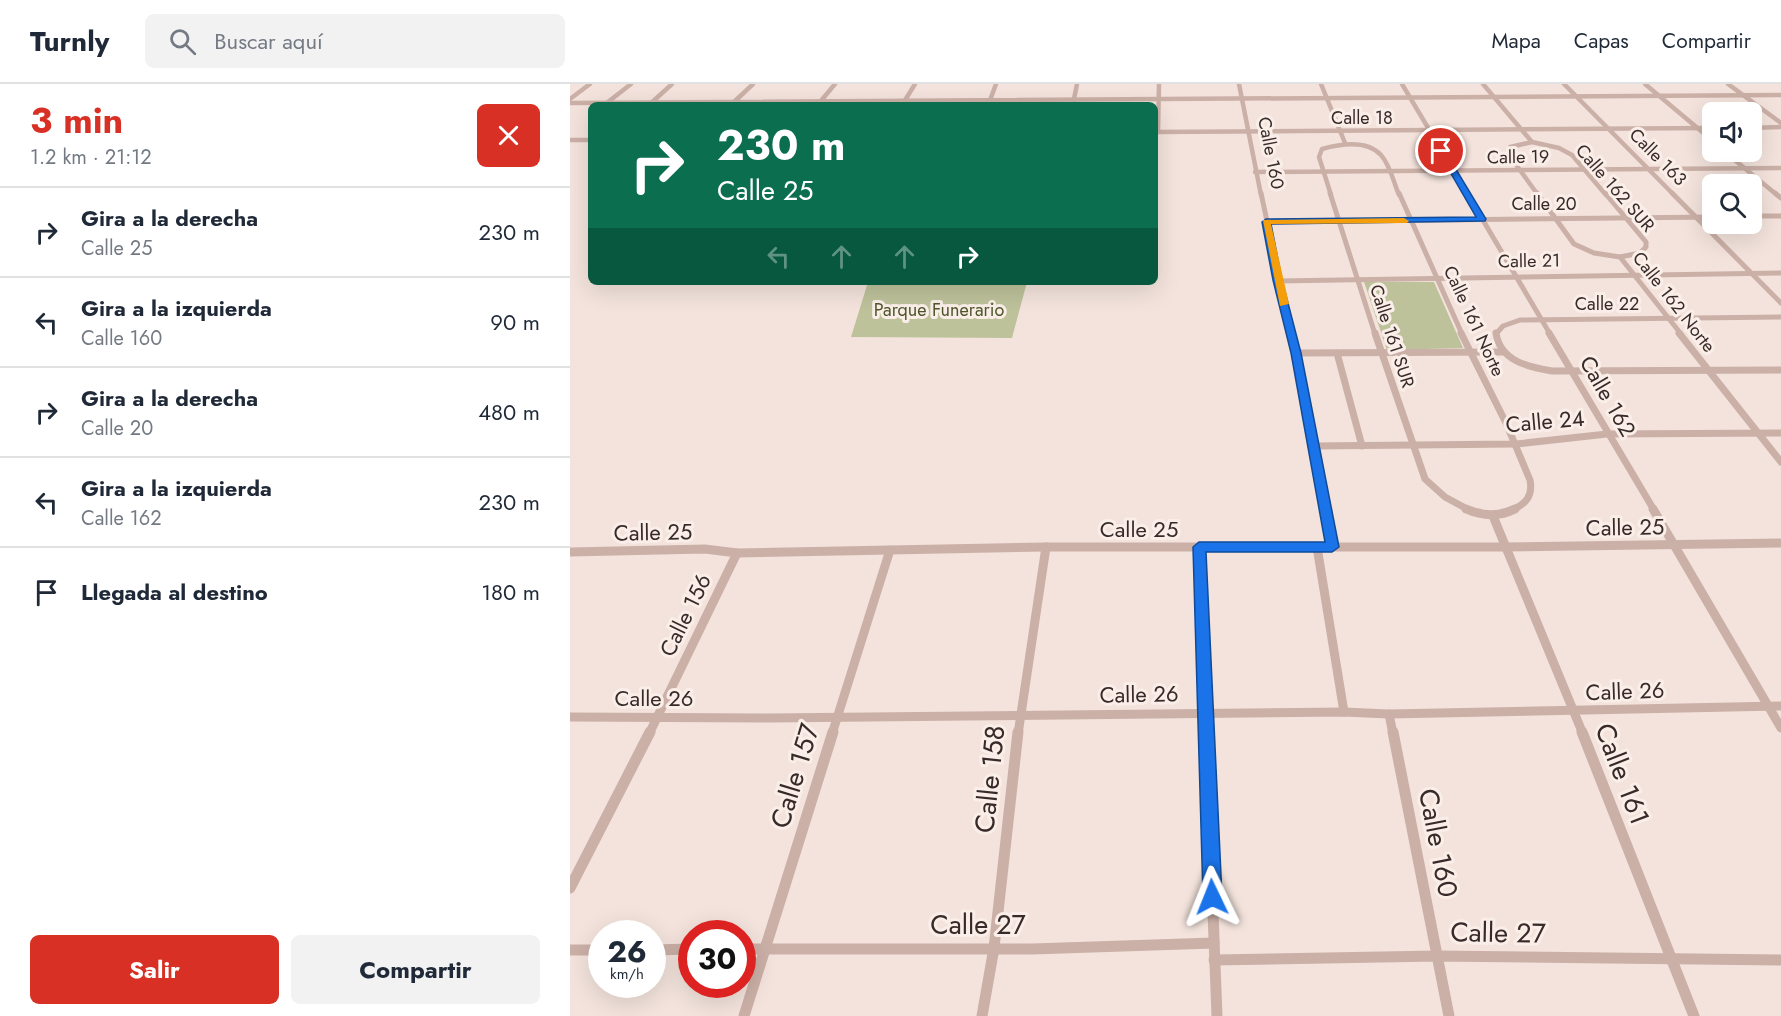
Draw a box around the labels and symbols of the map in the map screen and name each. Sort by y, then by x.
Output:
street label: Calle 18 [1331,105,1393,131]
street label: Calle 160 [1251,115,1291,192]
street label: Calle 163 [1623,122,1693,192]
pin [1415,125,1466,176]
street label: Calle 162 SUR [1569,138,1661,238]
street label: Calle 19 [1487,143,1549,171]
street label: Calle 20 [1512,191,1577,217]
street label: Calle 162 Norte [1626,246,1722,358]
street label: Calle 21 [1498,247,1560,275]
street label: Calle 161 Norte [1437,261,1511,381]
street label: Calle 161 SUR [1363,281,1421,391]
street label: Calle 22 [1575,291,1639,317]
park label: Parque Funerario [874,297,1004,323]
street label: Calle 162 [1572,350,1644,442]
street label: Calle 24 [1504,402,1586,440]
street label: Calle 25 [1585,510,1665,544]
street label: Calle 25 [1100,513,1178,545]
street label: Calle 25 [613,515,693,549]
street label: Calle 156 [651,568,719,662]
street label: Calle 26 [1585,674,1665,708]
street label: Calle 26 [1099,677,1179,711]
street label: Calle 26 [615,682,693,714]
street label: Calle 161 [1585,717,1660,830]
street label: Calle 157 [760,718,829,833]
street label: Calle 158 [964,723,1015,835]
street label: Calle 160 [1409,785,1468,901]
position arrow [1180,865,1244,929]
street label: Calle 27 [930,905,1027,944]
street label: Calle 27 [1450,912,1547,953]
speed limit sign: 30 [678,920,756,998]

